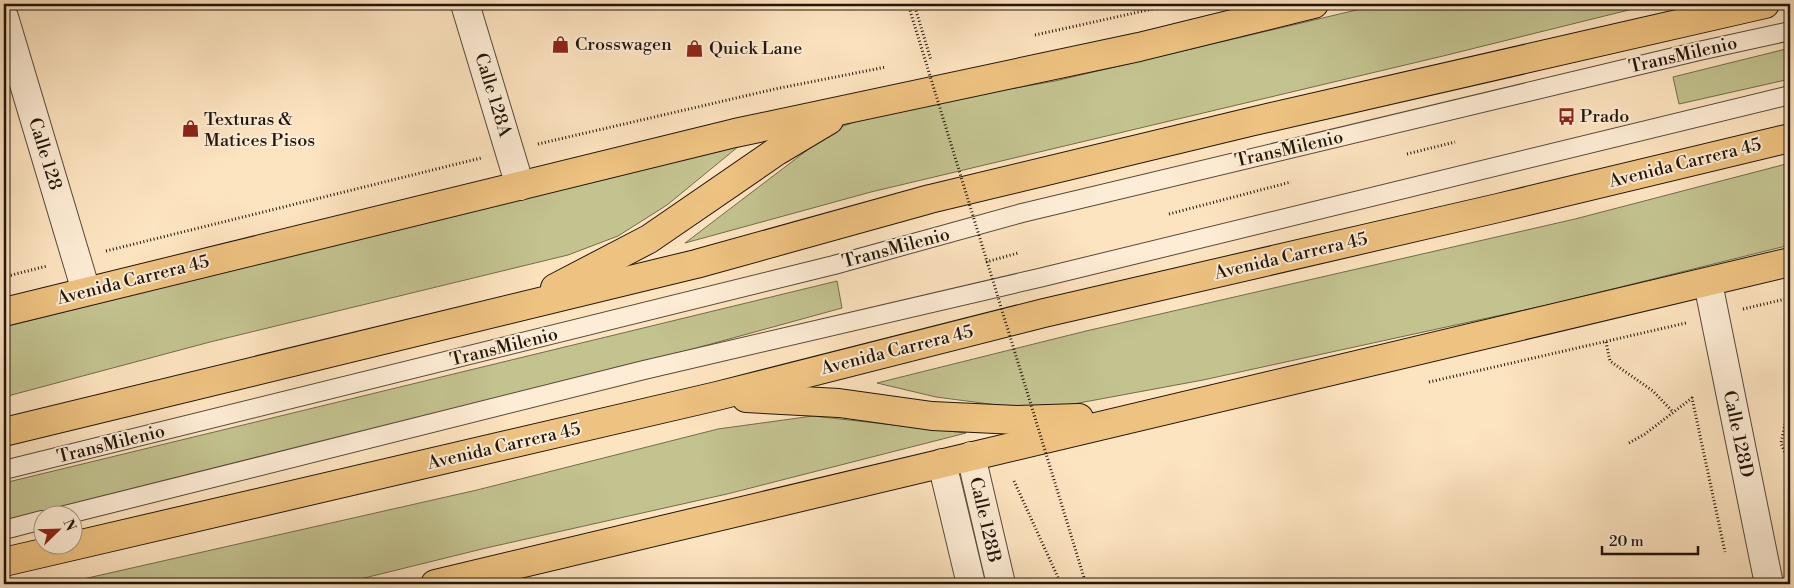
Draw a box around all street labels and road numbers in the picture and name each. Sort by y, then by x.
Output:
street label: TransMilenio [1627,31,1739,79]
street label: Calle 128A [469,50,517,140]
street label: Calle 128 [23,115,67,193]
street label: TransMilenio [1233,125,1345,173]
street label: Avenida Carrera 45 [1605,133,1764,193]
street label: TransMilenio [840,223,952,273]
street label: Avenida Carrera 45 [1211,227,1370,285]
street label: Avenida Carrera 45 [53,250,212,310]
street label: Avenida Carrera 45 [817,320,976,380]
street label: TransMilenio [448,322,560,372]
street label: Calle 128D [1718,388,1758,480]
street label: Avenida Carrera 45 [424,417,583,475]
street label: TransMilenio [55,419,167,469]
street label: Calle 128B [964,475,1006,565]

